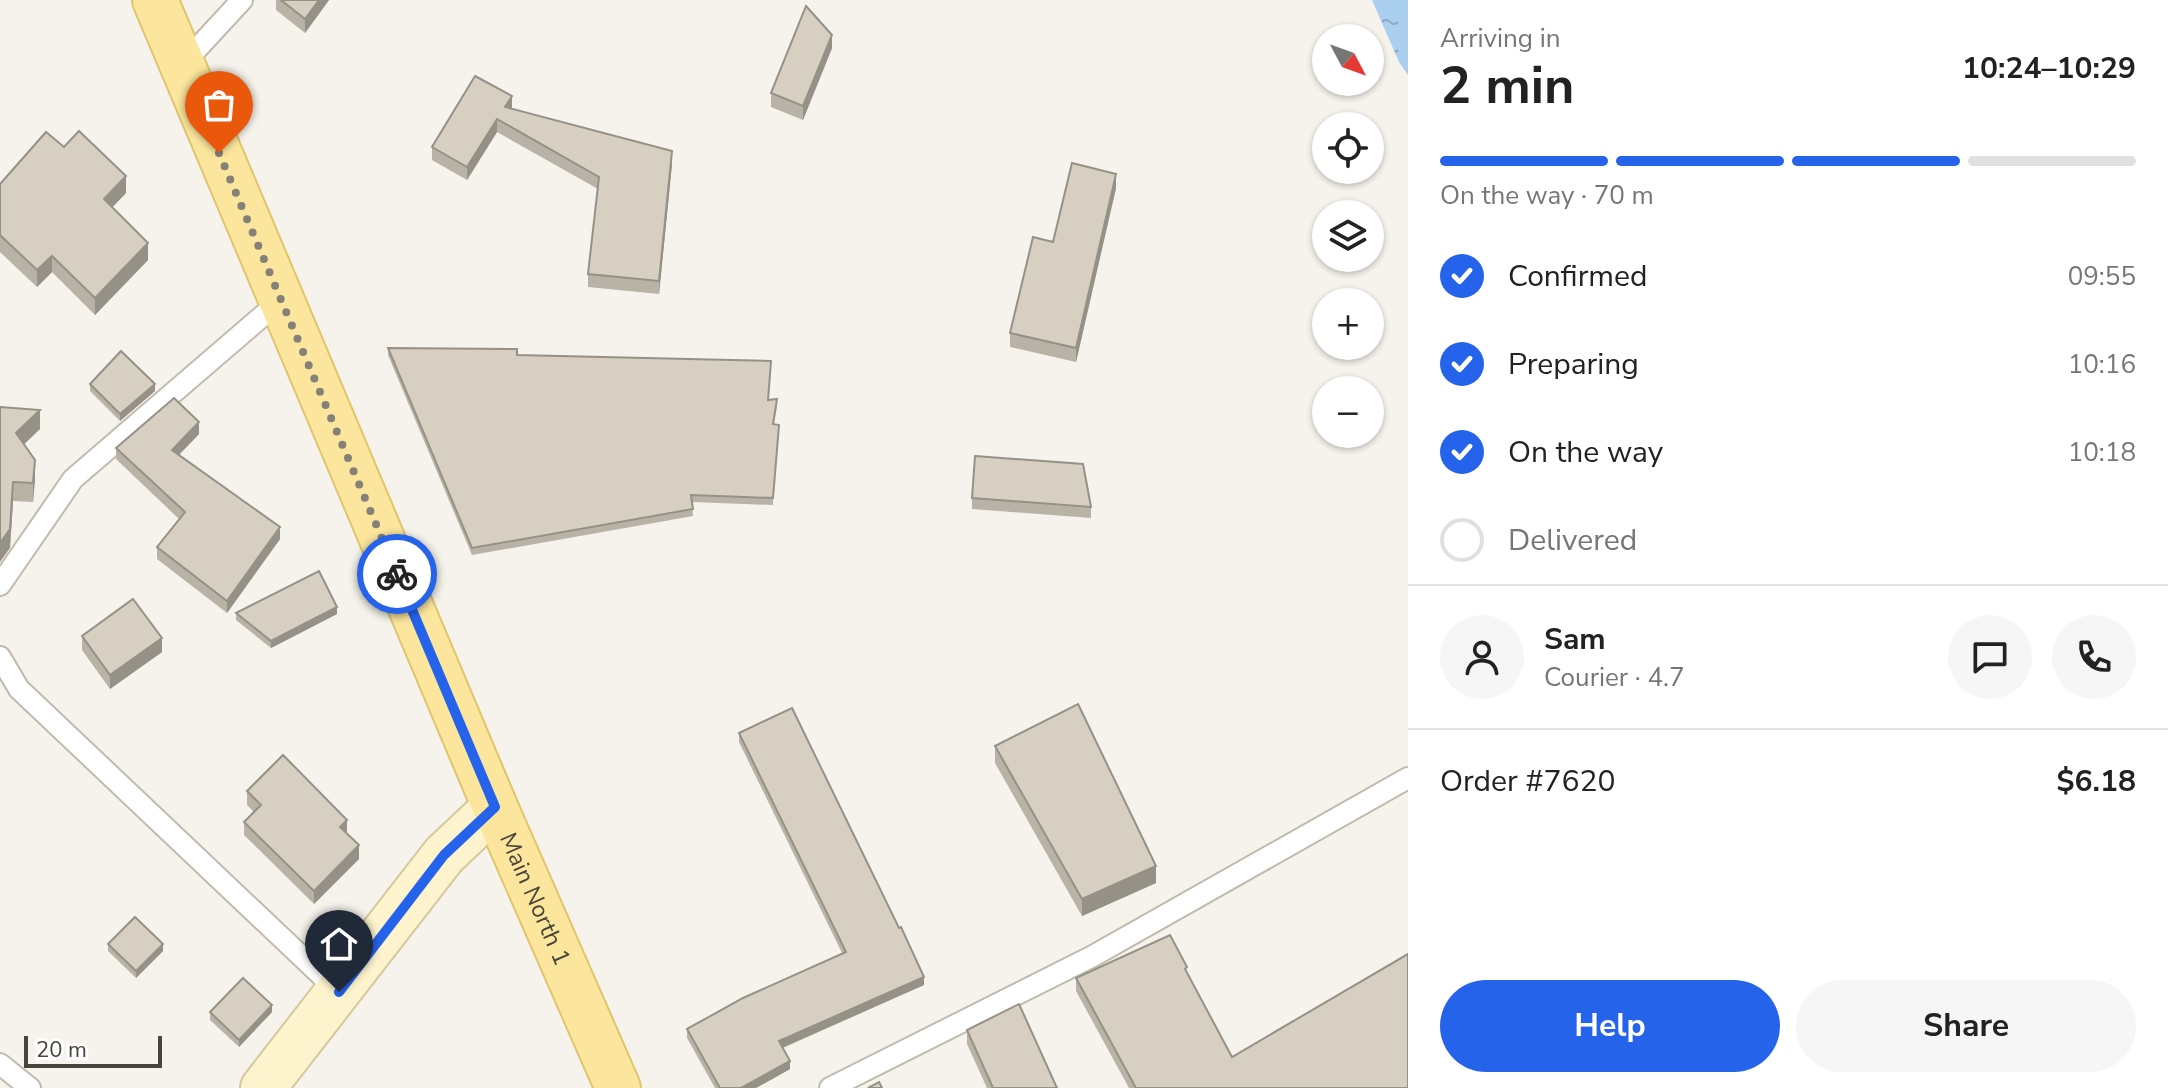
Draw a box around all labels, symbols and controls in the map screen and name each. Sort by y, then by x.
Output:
text: Arriving in [1440,21,1561,56]
north arrow [1312,24,1384,96]
map controls [1312,24,1384,448]
text: 10:24–10:29 [1962,48,2136,89]
text: 2 min [1440,50,1575,121]
pin [185,71,253,153]
icon: bag [197,83,241,127]
button: locate [1312,112,1384,184]
text: On the way · 70 m [1440,178,1654,213]
button: layers [1312,200,1384,272]
icon: check [1440,254,1484,298]
text: Confirmed [1508,256,1648,297]
text: 09:55 [2068,259,2136,294]
button: + [1312,288,1384,360]
icon: check [1440,342,1484,386]
text: Preparing [1508,344,1639,385]
text: 10:16 [2068,347,2136,382]
button: − [1312,376,1384,448]
icon: check [1440,430,1484,474]
text: On the way [1508,432,1663,473]
text: 10:18 [2068,435,2136,470]
text: Delivered [1508,520,1637,561]
courier [357,534,437,614]
icon: bike [375,552,419,596]
button: person [1440,615,1524,699]
button: chat [1948,615,2032,699]
button: phone [2052,615,2136,699]
text: Sam [1544,619,1606,660]
text: Courier · 4.7 [1544,660,1685,695]
text: Order #7620 [1440,761,1615,802]
text: $6.18 [2057,761,2136,802]
street label: Main North 1 [492,828,578,970]
pin [305,910,373,992]
icon: home [317,922,361,966]
button: Help [1440,980,1780,1072]
button: Share [1796,980,2136,1072]
scale bar [24,1032,162,1068]
text: 20 m [36,1035,87,1065]

